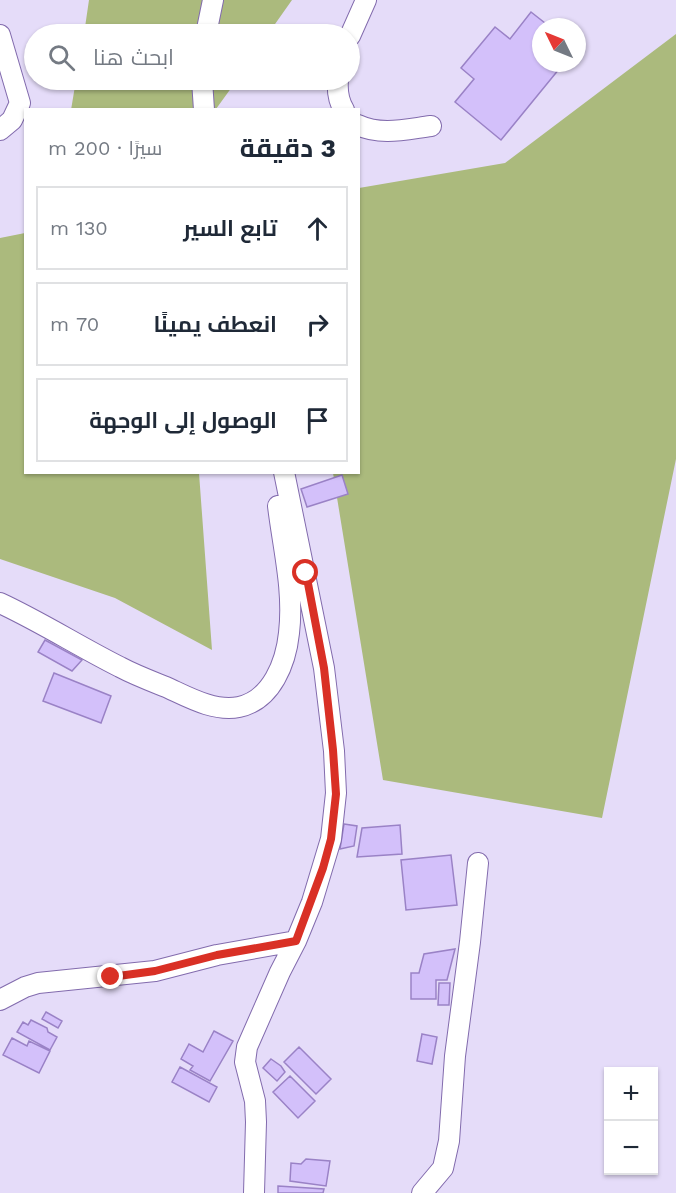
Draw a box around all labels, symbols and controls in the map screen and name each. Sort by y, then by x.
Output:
north arrow [532,18,586,72]
search box [24,24,360,90]
icon: search [45,41,78,74]
text: ابحث هنا [93,45,174,70]
text: 3 دقيقة [240,133,336,163]
text: سيرًا · 200 m [48,136,162,160]
icon: ahead [301,212,334,245]
text: 130 m [50,216,108,240]
text: تابع السير [183,216,277,241]
icon: right [301,308,334,341]
text: 70 m [50,312,99,336]
text: انعطف يمينًا [153,312,277,337]
icon: arrive [301,404,334,437]
text: الوصول إلى الوجهة [89,408,277,433]
route start [292,559,318,585]
route end [97,963,123,989]
map controls [604,1067,658,1175]
button: + [604,1067,658,1121]
button: − [604,1121,658,1175]

